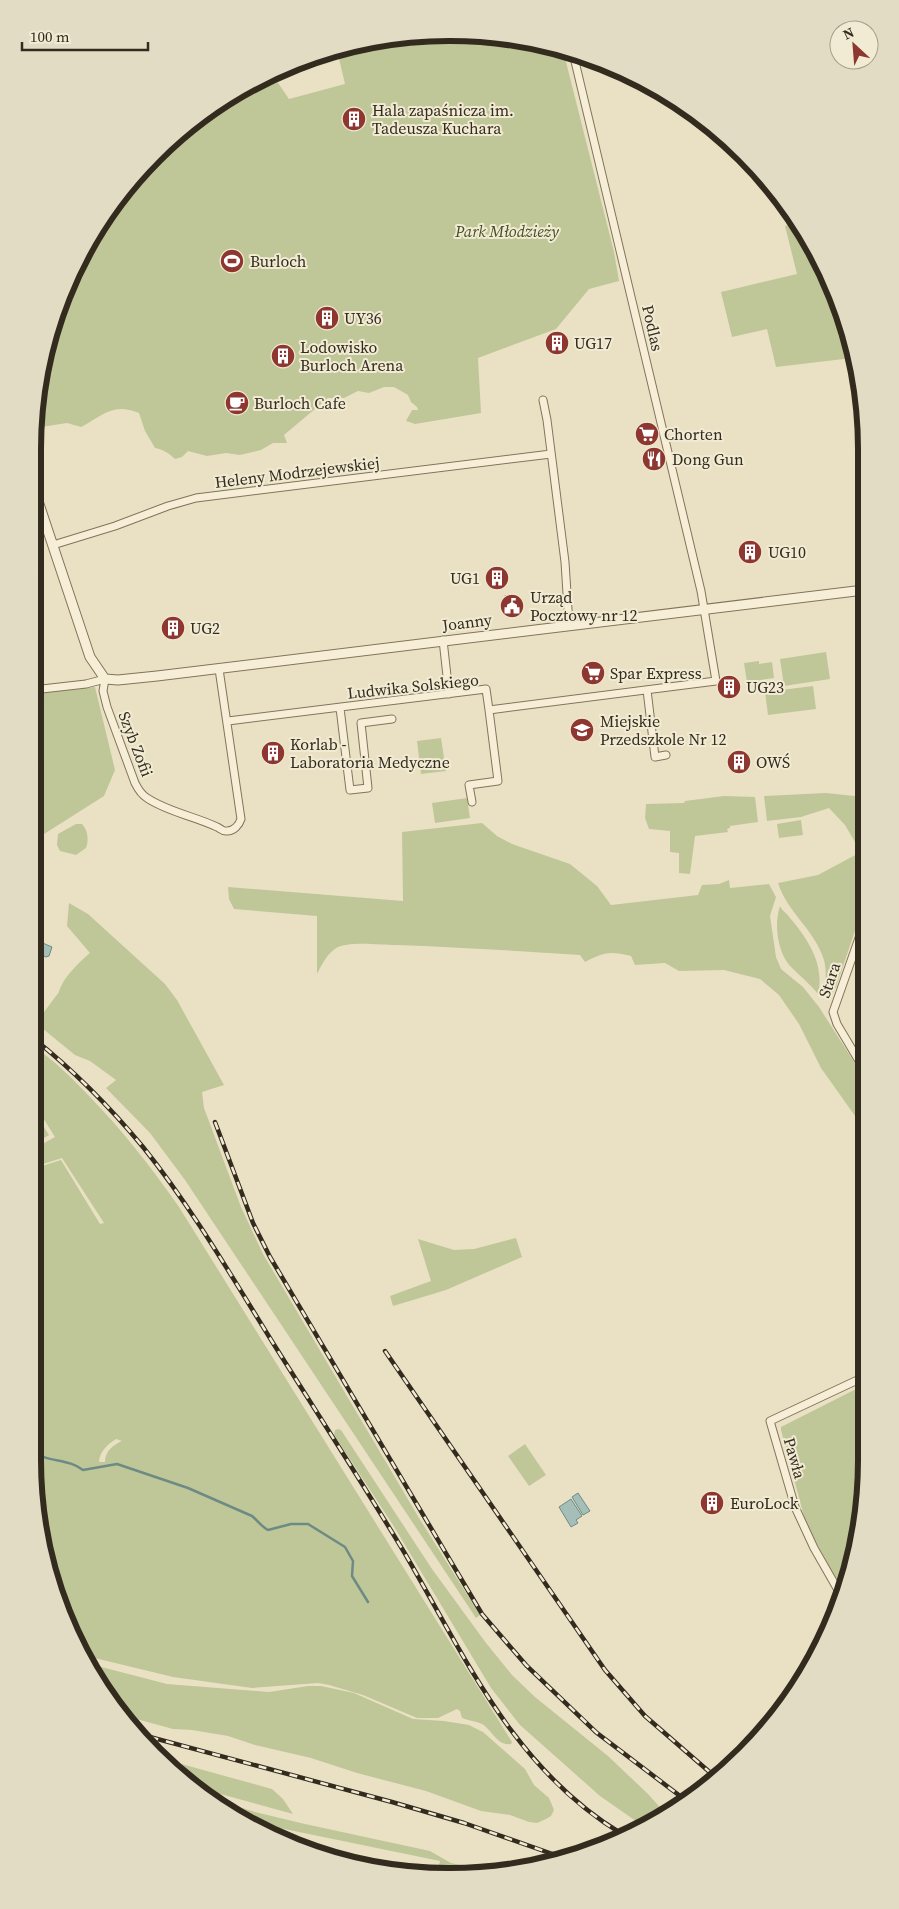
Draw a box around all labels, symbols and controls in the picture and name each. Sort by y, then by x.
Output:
scale bar [22,20,149,52]
north arrow [829,20,879,70]
text: N [839,22,857,45]
text: 100 m [30,26,70,47]
place label: Hala zapaśnicza im. Tadeusza Kuchara [372,99,514,139]
building icon: Hala zapaśnicza im. Tadeusza Kuchara [341,106,367,132]
park label: Park Młodzieży [454,220,559,242]
sports icon: Burloch [219,248,245,274]
place label: Burloch [250,250,307,272]
street label: Podlas [637,303,669,353]
building icon: UY36 [314,305,340,331]
place label: UY36 [344,307,382,329]
building icon: UG17 [544,330,570,356]
place label: UG17 [574,332,612,354]
place label: Lodowisko Burloch Arena [300,336,404,376]
building icon: Lodowisko Burloch Arena [270,343,296,369]
cafe icon: Burloch Cafe [224,390,250,416]
place label: Burloch Cafe [254,392,346,414]
supermarket icon: Chorten [634,421,660,447]
place label: Chorten [664,423,723,445]
restaurant icon: Dong Gun [641,446,667,472]
place label: Dong Gun [672,448,744,470]
street label: Heleny Modrzejewskiej [213,451,381,493]
building icon: UG10 [737,539,763,565]
place label: UG10 [768,541,806,563]
building icon: UG1 [484,565,510,591]
place label: UG1 [450,567,480,589]
place label: Urząd Pocztowy nr 12 [530,586,637,626]
public building icon: Urząd Pocztowy nr 12 [499,593,525,619]
street label: Joanny [440,608,494,636]
building icon: UG2 [160,615,186,641]
place label: UG2 [190,617,220,639]
supermarket icon: Spar Express [580,660,606,686]
place label: Spar Express [610,662,702,684]
street label: Ludwika Solskiego [346,668,480,704]
building icon: UG23 [716,674,742,700]
place label: UG23 [746,676,784,698]
street label: Szyb Zofii [113,708,159,780]
place label: Miejskie Przedszkole Nr 12 [600,710,727,750]
school or university icon: Miejskie Przedszkole Nr 12 [569,717,595,743]
place label: Korlab - Laboratoria Medyczne [290,733,450,773]
building icon: Korlab - Laboratoria Medyczne [260,740,286,766]
building icon: OWŚ [726,749,752,775]
place label: OWŚ [756,751,790,773]
street label: Stara [813,959,846,1001]
street label: Pawła [779,1435,812,1482]
building icon: EuroLock [699,1490,725,1516]
place label: EuroLock [730,1492,799,1514]

